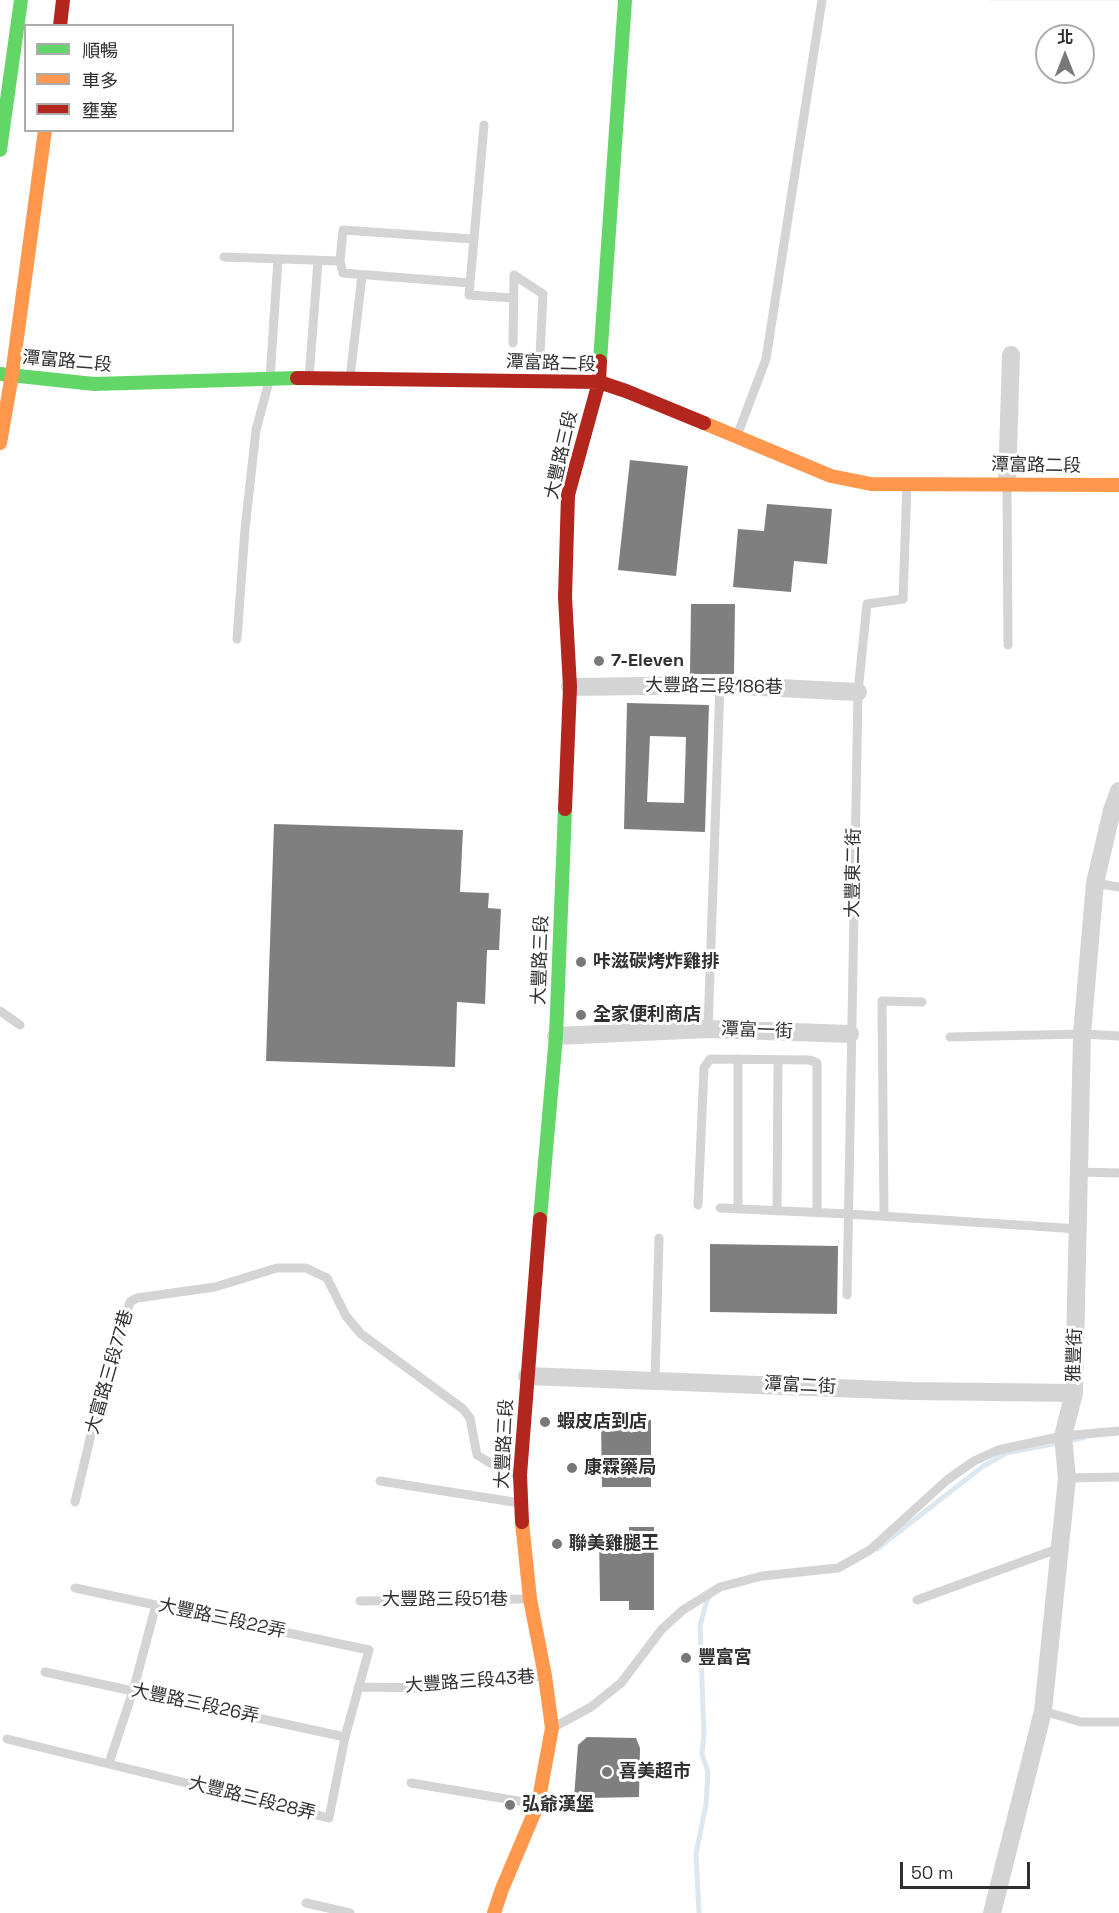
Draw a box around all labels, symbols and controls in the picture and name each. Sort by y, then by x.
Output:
legend [24,24,234,132]
north arrow [1035,24,1095,84]
text: 北 [1057,27,1073,48]
text: 順暢 [82,39,118,62]
text: 車多 [82,69,118,92]
text: 壅塞 [82,99,118,122]
street label: 潭富路二段 [21,347,113,377]
street label: 潭富路二段 [506,352,596,376]
street label: 大豐路三段 [541,409,583,501]
street label: 潭富路二段 [991,454,1081,478]
place label: 7-Eleven [611,650,684,672]
marker: 7-Eleven [592,654,606,668]
street label: 大豐路三段186巷 [645,675,783,699]
street label: 大豐東二街 [842,828,866,918]
street label: 大豐路三段 [529,915,553,1005]
place label: 咔滋碳烤炸雞排 [593,951,719,973]
marker: 咔滋碳烤炸雞排 [574,955,588,969]
place label: 全家便利商店 [593,1004,701,1026]
marker: 全家便利商店 [574,1008,588,1022]
street label: 潭富一街 [721,1019,793,1043]
street label: 大富路三段77巷 [82,1307,138,1437]
street label: 雅豐街 [1063,1328,1087,1382]
street label: 潭富二街 [763,1373,837,1399]
street label: 大豐路三段 [492,1398,518,1490]
place label: 蝦皮店到店 [557,1411,647,1433]
marker: 蝦皮店到店 [538,1415,552,1429]
place label: 康霖藥局 [584,1457,656,1479]
marker: 康霖藥局 [565,1461,579,1475]
place label: 聯美雞腿王 [569,1533,659,1555]
marker: 聯美雞腿王 [550,1537,564,1551]
street label: 大豐路三段51巷 [382,1589,508,1611]
street label: 大豐路三段22弄 [156,1595,288,1643]
place label: 豐富宮 [698,1647,752,1669]
marker: 豐富宮 [679,1651,693,1665]
street label: 大豐路三段43巷 [404,1667,536,1697]
street label: 大豐路三段26弄 [129,1680,261,1728]
place label: 喜美超市 [619,1761,691,1783]
marker: 喜美超市 [600,1765,614,1779]
street label: 大豐路三段28弄 [186,1773,318,1825]
place label: 弘爺漢堡 [522,1794,594,1816]
marker: 弘爺漢堡 [503,1798,517,1812]
scale bar [903,1850,1034,1888]
text: 50 m [911,1861,953,1884]

